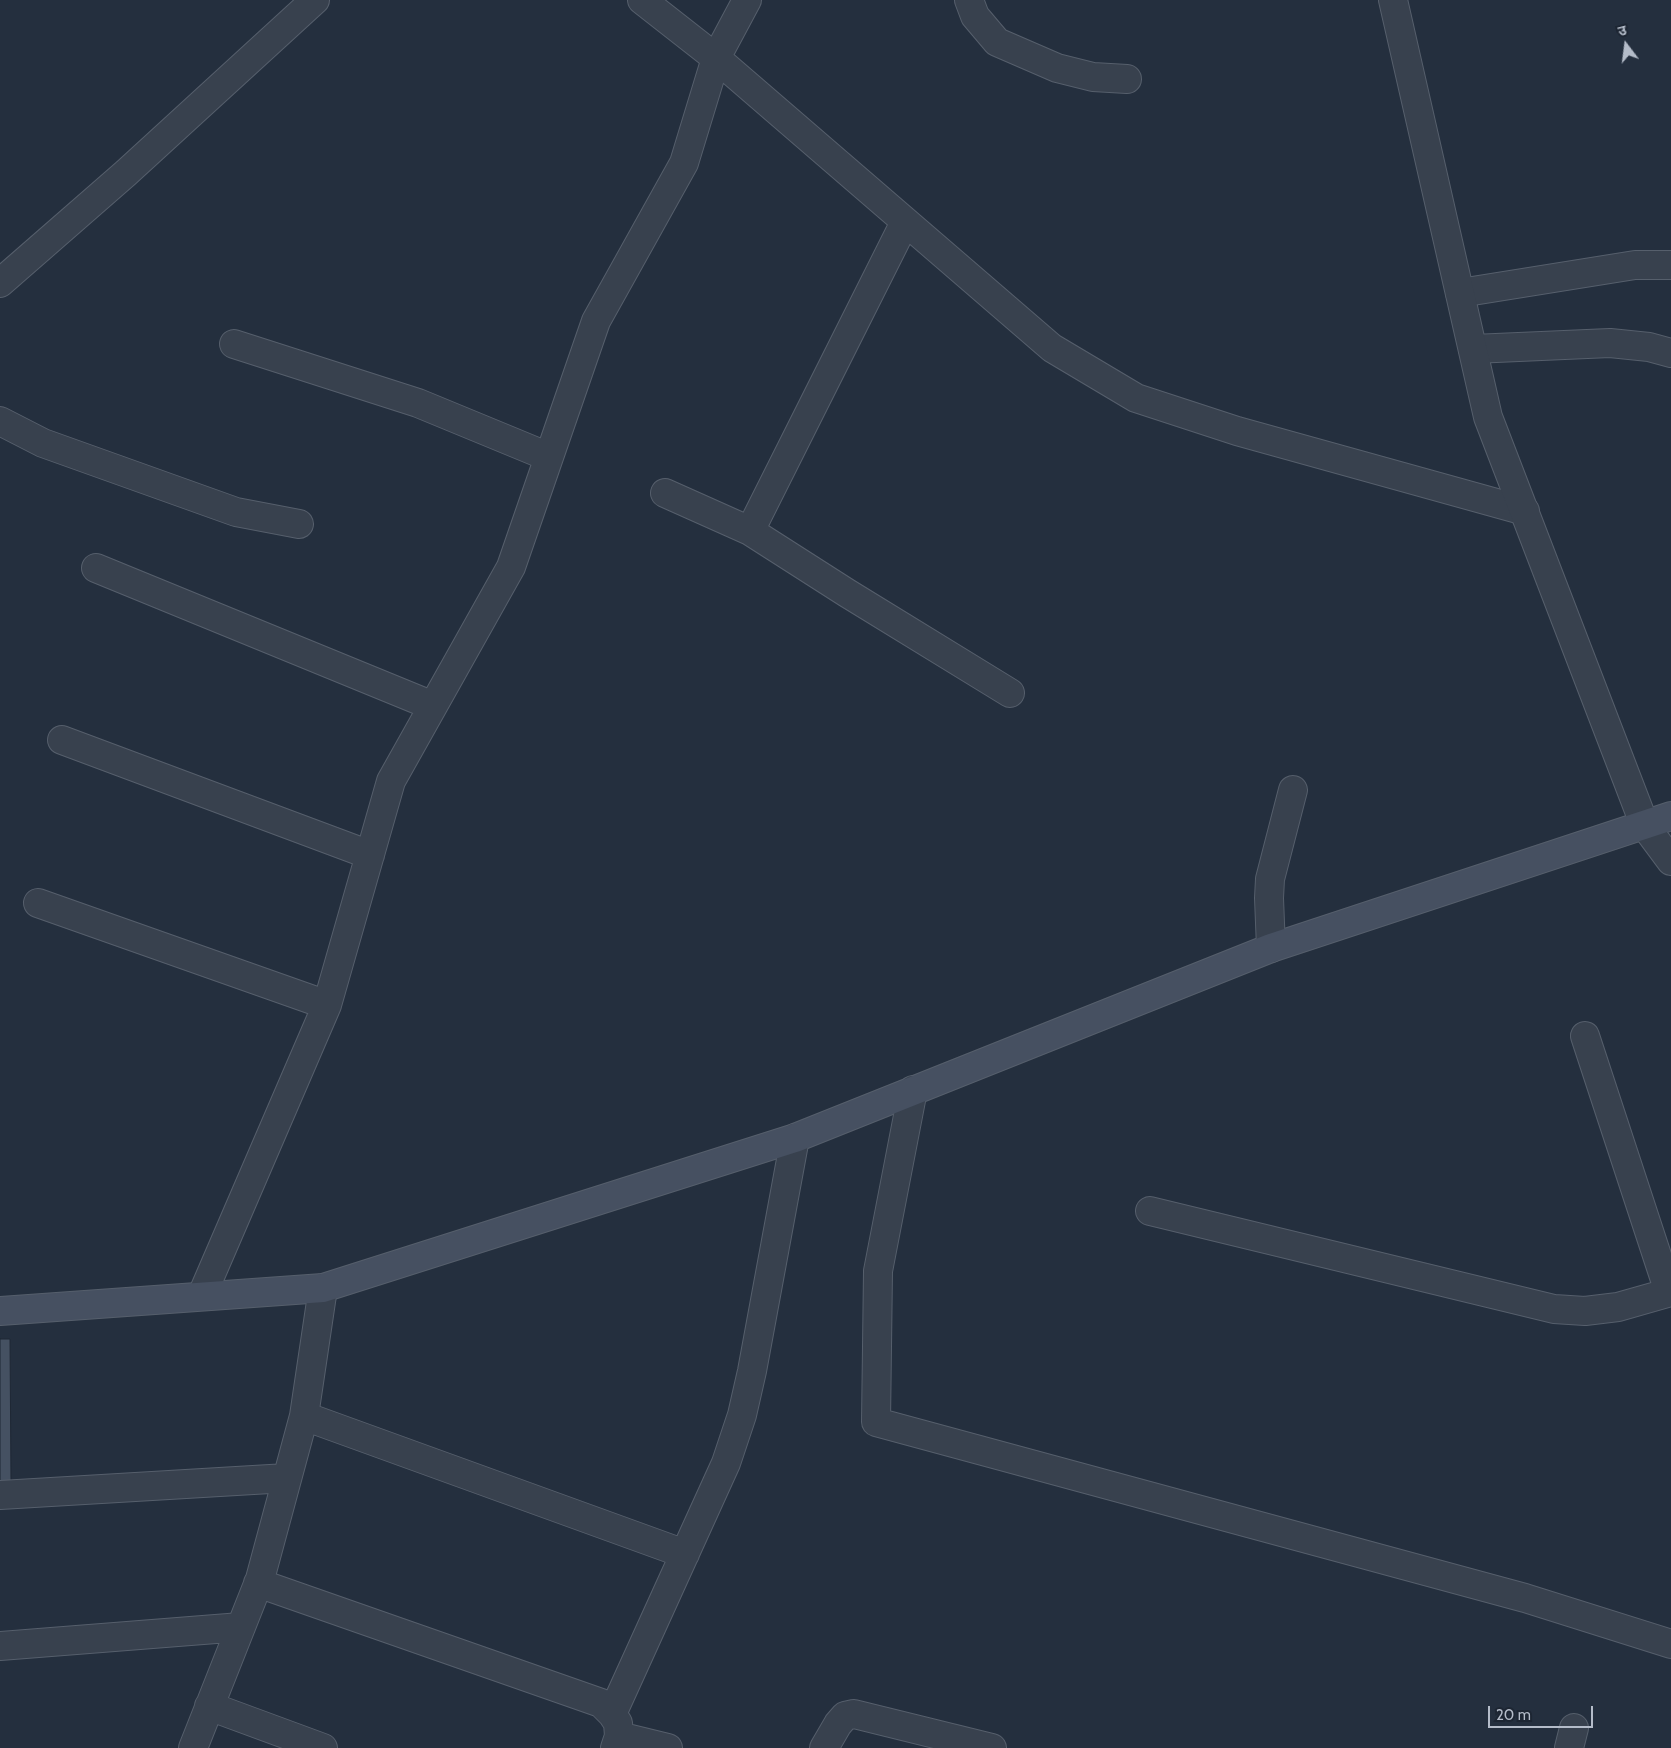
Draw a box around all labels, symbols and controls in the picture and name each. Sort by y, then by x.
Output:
north arrow [1601,20,1651,70]
text: उ [1616,21,1628,40]
scale bar [1491,1696,1596,1728]
text: 20 m [1496,1706,1531,1724]

